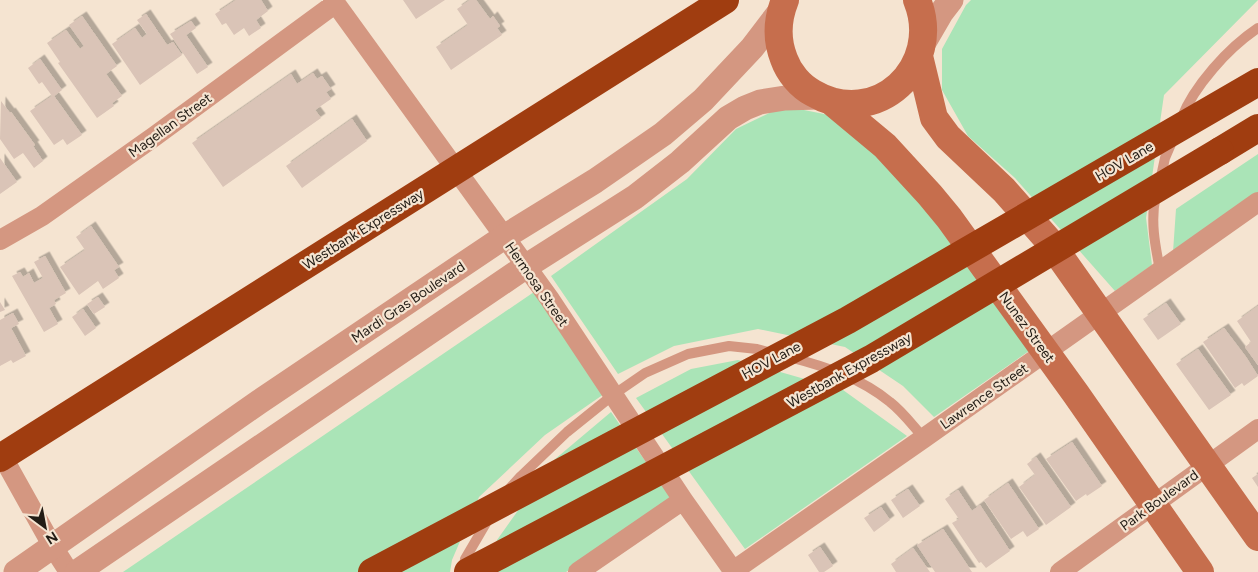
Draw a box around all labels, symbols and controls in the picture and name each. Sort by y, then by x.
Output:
street label: Magellan Street [125,90,215,161]
street label: HOV Lane [1092,138,1157,185]
street label: Westbank Expressway [300,185,427,274]
street label: Hermosa Street [501,239,572,330]
street label: Mardi Gras Boulevard [348,258,468,347]
street label: Nunez Street [995,288,1058,366]
street label: Westbank Expressway [784,329,915,412]
street label: HOV Lane [739,338,804,383]
street label: Lawrence Street [937,360,1031,433]
street label: Park Boulevard [1117,466,1202,534]
north arrow [20,502,70,552]
text: N [43,528,61,548]

